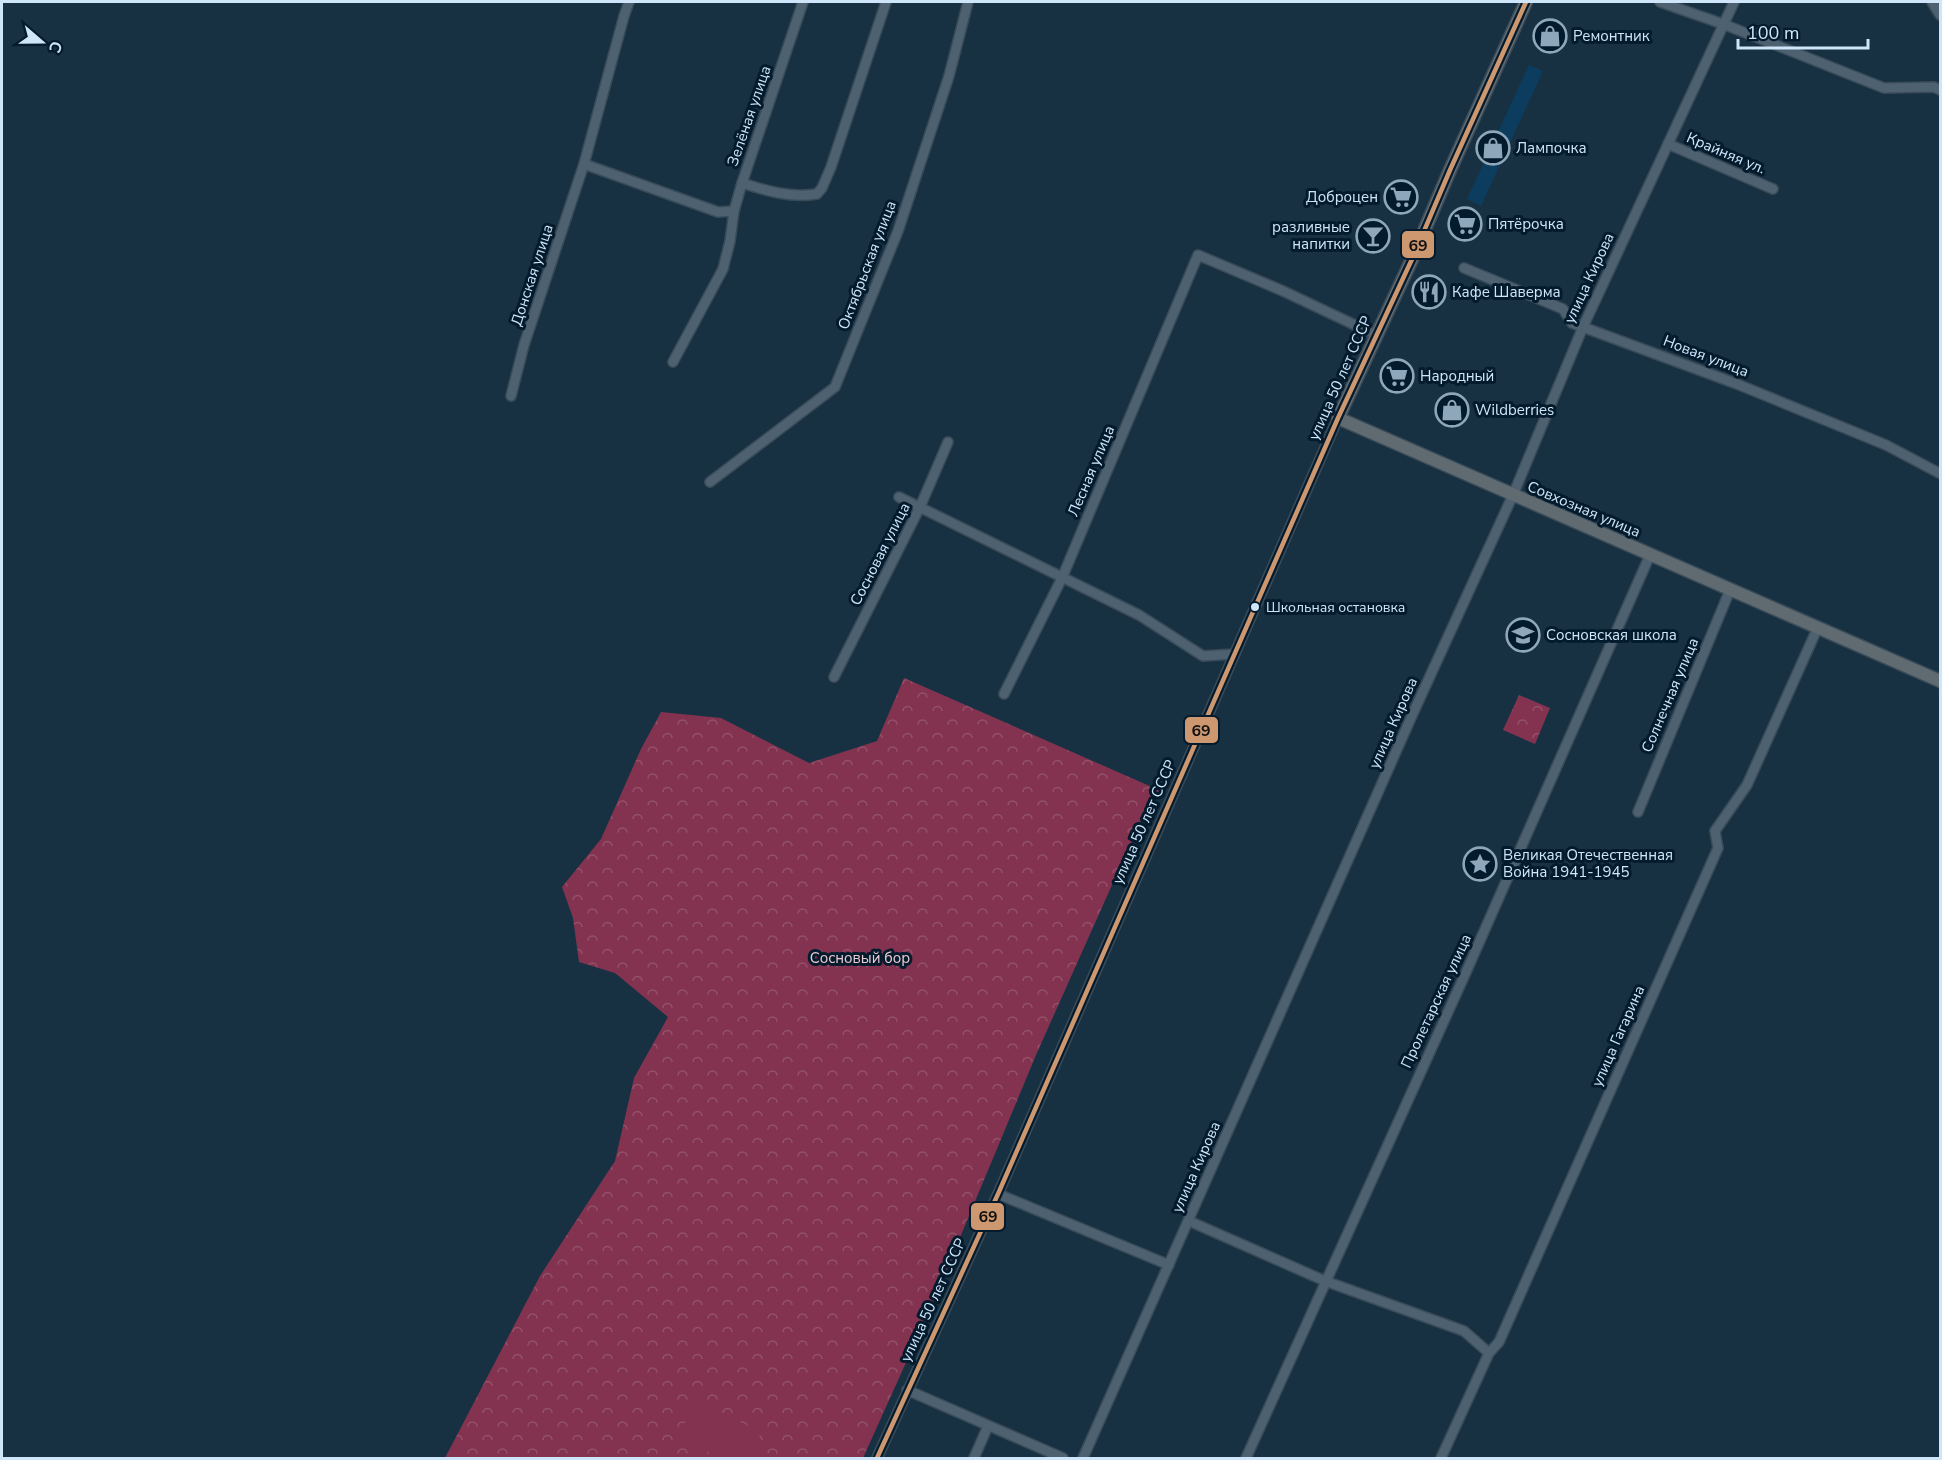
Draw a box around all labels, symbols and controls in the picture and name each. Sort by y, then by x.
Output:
north arrow [12,12,72,72]
scale bar [1738,12,1868,50]
shop icon: Ремонтник [1532,18,1568,54]
text: 100 m [1747,21,1799,45]
place label: Ремонтник [1573,26,1650,46]
text: С [43,38,67,56]
street label: Зелёная улица [722,63,776,169]
street label: Крайняя ул. [1684,127,1768,179]
shop icon: Лампочка [1475,130,1511,166]
place label: Лампочка [1516,138,1587,158]
supermarket icon: Доброцен [1383,179,1419,215]
place label: Доброцен [1306,187,1378,207]
street label: Октябрьская улица [833,198,901,332]
supermarket icon: Пятёрочка [1447,206,1483,242]
place label: Пятёрочка [1488,214,1564,234]
place label: разливные напитки [1272,217,1350,254]
bar icon: разливные напитки [1355,218,1391,254]
street label: Донская улица [506,222,558,328]
street label: улица Кирова [1559,229,1619,327]
line badge: 69 [1401,230,1435,259]
text: 69 [1408,235,1428,257]
restaurant icon: Кафе Шаверма [1411,274,1447,310]
place label: Кафе Шаверма [1452,282,1561,302]
street label: улица 50 лет СССР [1304,312,1377,443]
street label: Новая улица [1660,331,1752,381]
supermarket icon: Народный [1379,358,1415,394]
place label: Народный [1420,366,1494,386]
shop icon: Wildberries [1434,392,1470,428]
place label: Wildberries [1475,400,1554,420]
street label: Лесная улица [1063,422,1119,520]
street label: Совхозная улица [1524,476,1644,542]
street label: Сосновая улица [845,499,915,609]
place label: Школьная остановка [1266,598,1405,617]
marker: Школьная остановка [1249,601,1261,613]
school or university icon: Сосновская школа [1505,617,1541,653]
place label: Сосновская школа [1546,625,1677,645]
street label: Солнечная улица [1637,635,1703,755]
street label: улица Кирова [1364,674,1422,772]
line badge: 69 [1184,716,1219,744]
text: 69 [1191,720,1211,742]
street label: улица 50 лет СССР [1108,756,1181,887]
place label: Великая Отечественная Война 1941-1945 [1503,845,1673,882]
place icon: Великая Отечественная Война 1941-1945 [1462,846,1498,882]
street label: Пролетарская улица [1396,931,1476,1071]
park label: Сосновый бор [810,948,910,968]
street label: улица Гагарина [1587,982,1649,1090]
street label: улица Кирова [1167,1118,1225,1216]
line badge: 69 [970,1202,1005,1231]
text: 69 [978,1206,998,1228]
street label: улица 50 лет СССР [896,1234,971,1365]

